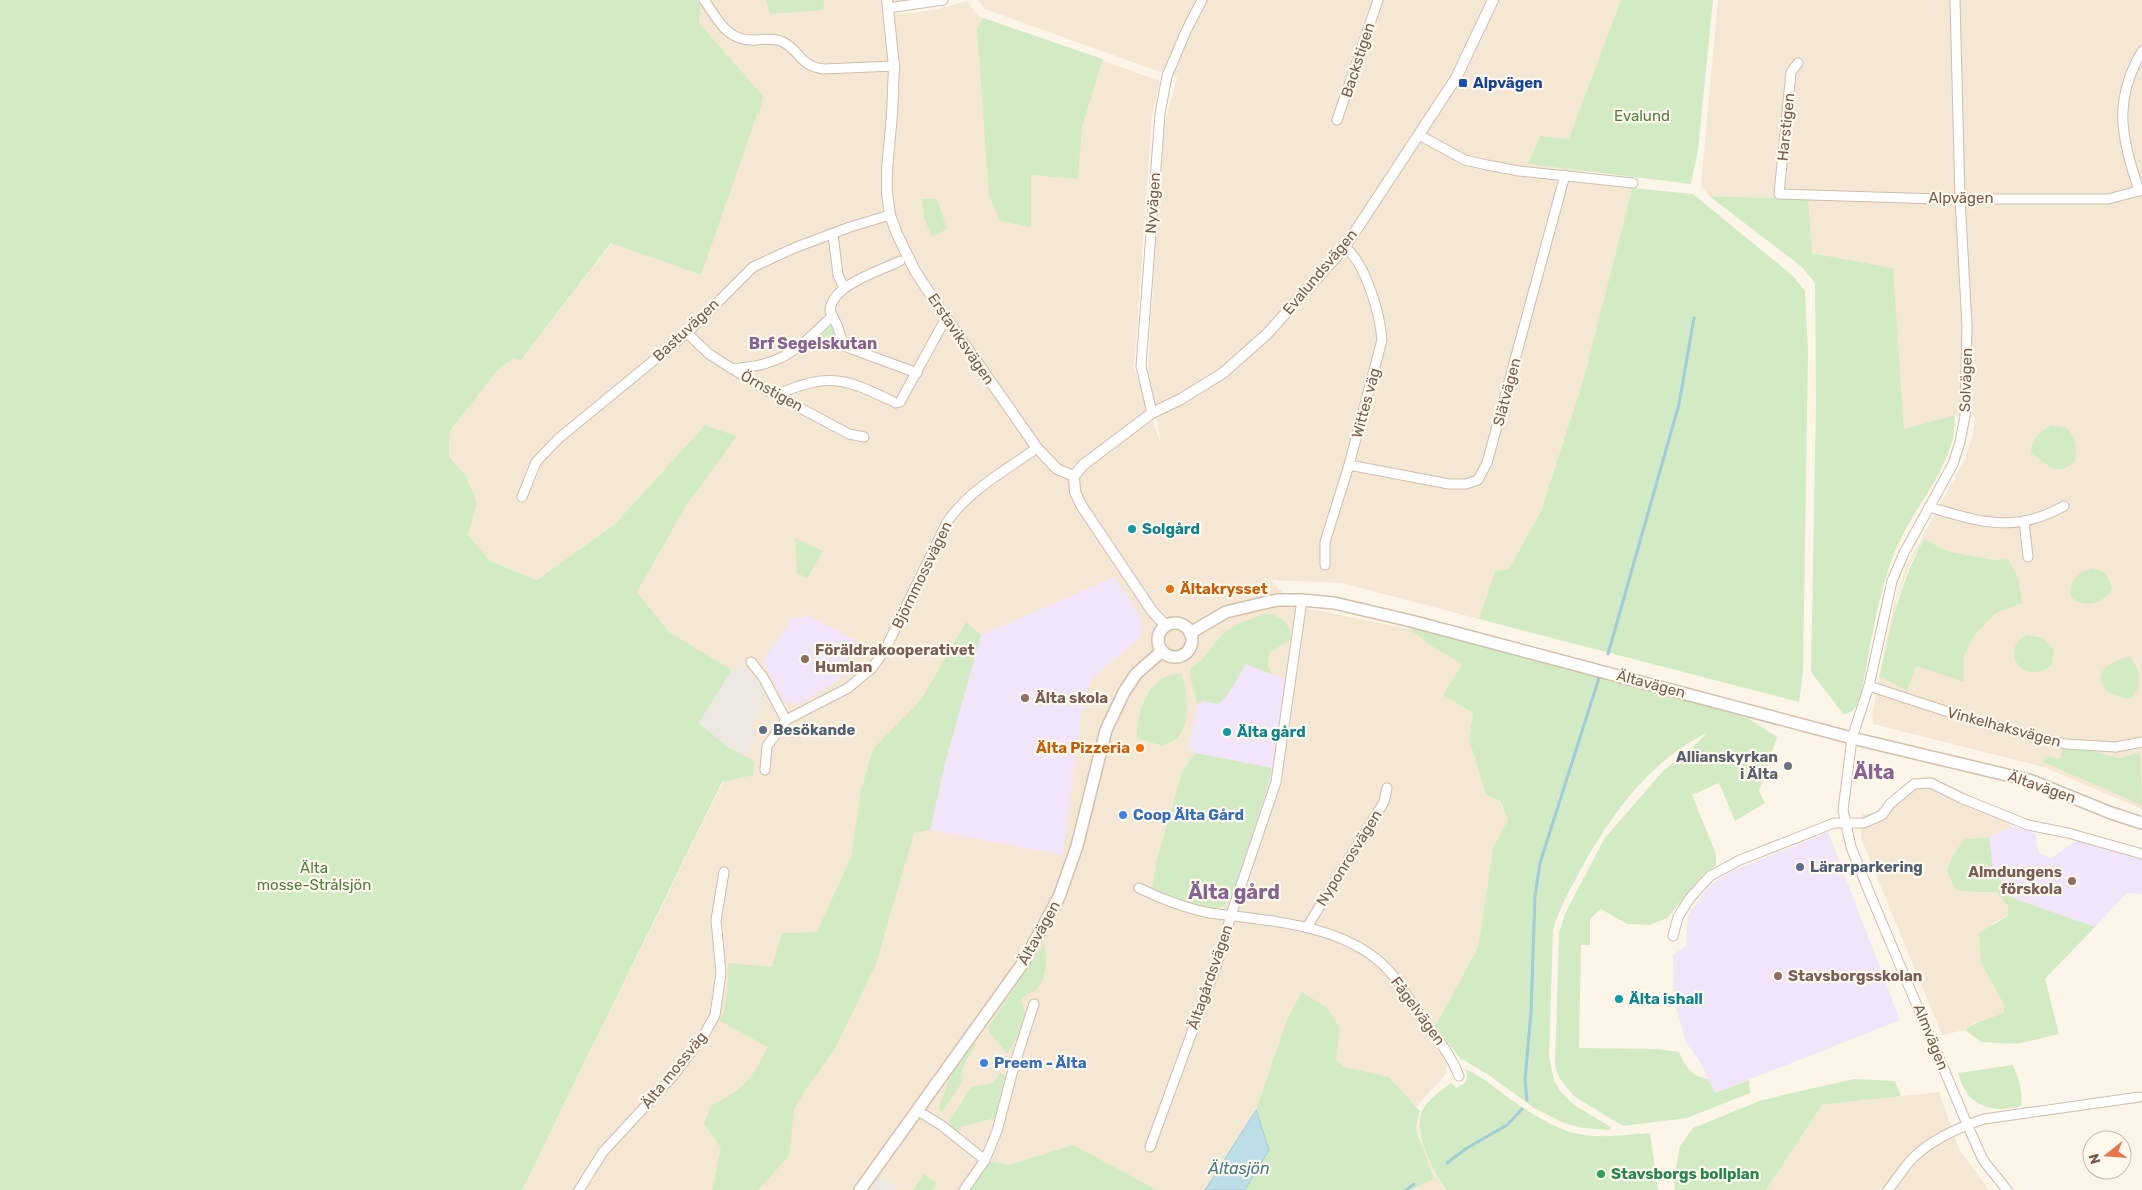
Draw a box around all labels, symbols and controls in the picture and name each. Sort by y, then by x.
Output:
street label: Backstigen [1337,20,1379,100]
place label: Alpvägen [1473,74,1543,92]
marker: Alpvägen [1457,77,1469,89]
street label: Harstigen [1773,92,1799,162]
park label: Evalund [1614,107,1670,125]
street label: Nyvägen [1142,172,1164,234]
street label: Alpvägen [1928,189,1994,207]
street label: Evalundsvägen [1279,226,1361,318]
street label: Erstaviksvägen [924,290,998,388]
street label: Bastuvägen [649,295,723,365]
district label: Brf Segelskutan [749,334,877,353]
street label: Solvägen [1956,348,1976,412]
street label: Slätvägen [1489,356,1525,428]
street label: Wittes väg [1348,366,1384,440]
street label: Örnstigen [738,367,806,415]
street label: Björnmossvägen [888,518,956,632]
place label: Solgård [1142,520,1200,538]
marker: Solgård [1126,523,1138,535]
place label: Ältakrysset [1180,580,1268,598]
marker: Ältakrysset [1164,583,1176,595]
place label: Föräldrakooperativet Humlan [815,641,975,676]
marker: Föräldrakooperativet Humlan [799,653,811,665]
street label: Ältavägen [1615,666,1687,702]
place label: Älta skola [1035,689,1108,707]
marker: Älta skola [1019,692,1031,704]
street label: Vinkelhaksvägen [1945,703,2063,751]
place label: Besökande [773,721,856,739]
place label: Älta gård [1237,723,1306,741]
marker: Besökande [757,724,769,736]
marker: Älta gård [1221,726,1233,738]
place label: Älta Pizzeria [1036,739,1130,757]
marker: Älta Pizzeria [1134,742,1146,754]
place label: Allianskyrkan i Älta [1676,748,1778,783]
marker: Allianskyrkan i Älta [1782,760,1794,772]
district label: Älta [1853,760,1895,784]
street label: Ältavägen [2006,767,2078,807]
place label: Coop Älta Gård [1133,806,1244,824]
street label: Nyponrosvägen [1312,807,1386,909]
marker: Coop Älta Gård [1117,809,1129,821]
place label: Lärarparkering [1810,858,1923,876]
park label: Älta mosse-Strålsjön [257,859,371,894]
marker: Lärarparkering [1794,861,1806,873]
place label: Almdungens förskola [1968,863,2062,898]
marker: Almdungens förskola [2066,875,2078,887]
district label: Älta gård [1188,880,1280,904]
street label: Ältavägen [1014,898,1064,968]
street label: Ältagårdsvägen [1184,922,1236,1032]
place label: Stavsborgsskolan [1788,967,1922,985]
marker: Stavsborgsskolan [1772,970,1784,982]
street label: Fågelvägen [1387,973,1449,1049]
place label: Älta ishall [1629,990,1703,1008]
marker: Älta ishall [1613,993,1625,1005]
street label: Almvägen [1910,1001,1952,1073]
street label: Älta mossväg [638,1028,710,1112]
place label: Preem - Älta [994,1054,1087,1072]
marker: Preem - Älta [978,1057,990,1069]
north arrow [2082,1130,2132,1180]
text: N [2085,1151,2105,1166]
water label: Ältasjön [1207,1159,1270,1178]
place label: Stavsborgs bollplan [1611,1165,1759,1183]
marker: Stavsborgs bollplan [1595,1168,1607,1180]

